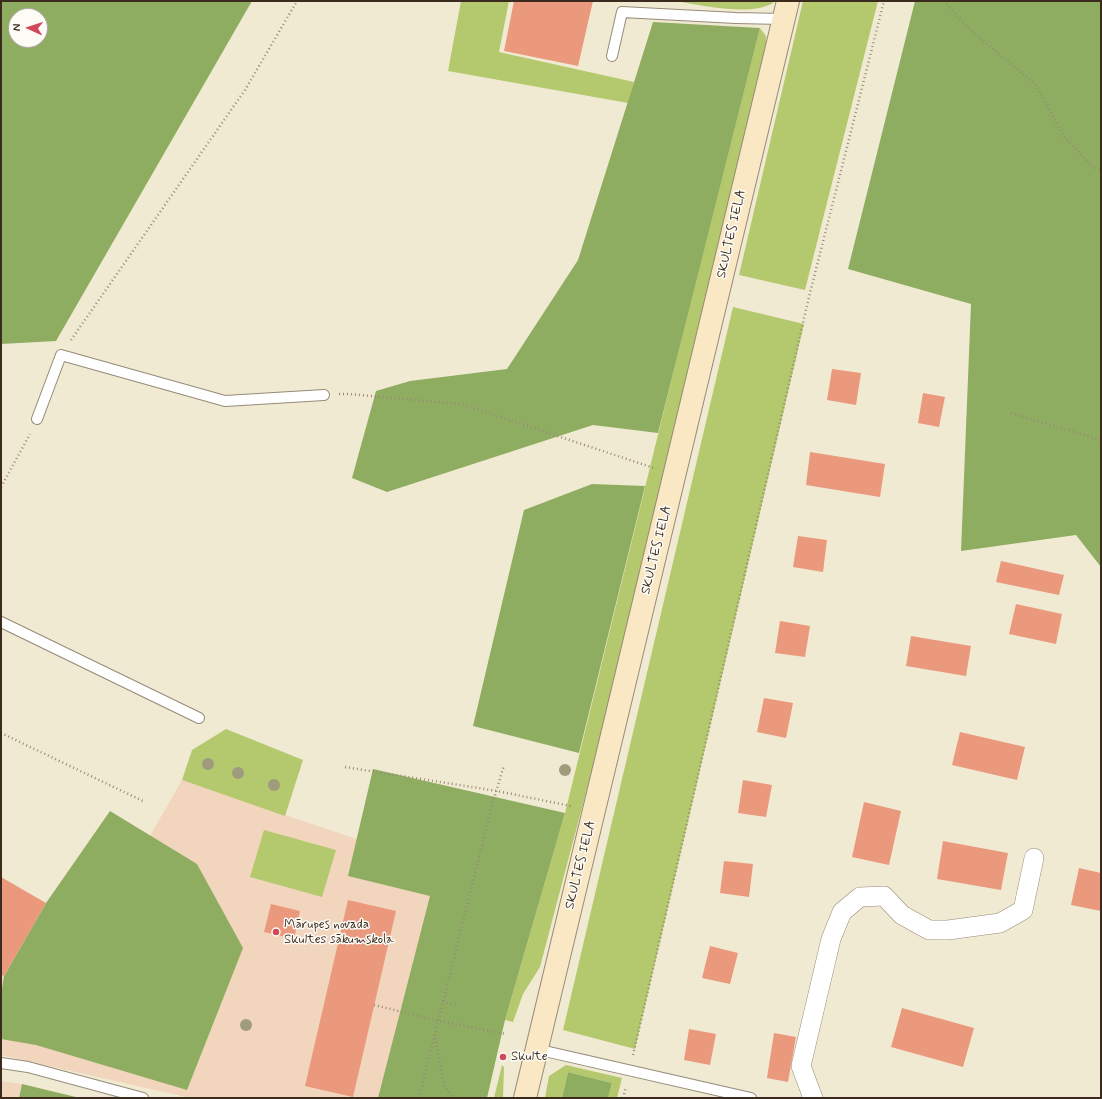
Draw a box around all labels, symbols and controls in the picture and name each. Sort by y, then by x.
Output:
north arrow [8,8,48,48]
text: N [10,23,24,31]
street label: SKULTES IELA [714,188,750,280]
street label: SKULTES IELA [638,504,676,596]
street label: SKULTES IELA [562,819,600,911]
place label: Mārupes novada Skultes sākumskola [284,917,394,948]
marker: Mārupes novada Skultes sākumskola [271,927,281,937]
place label: Skulte [511,1049,547,1065]
marker: Skulte [498,1052,508,1062]

